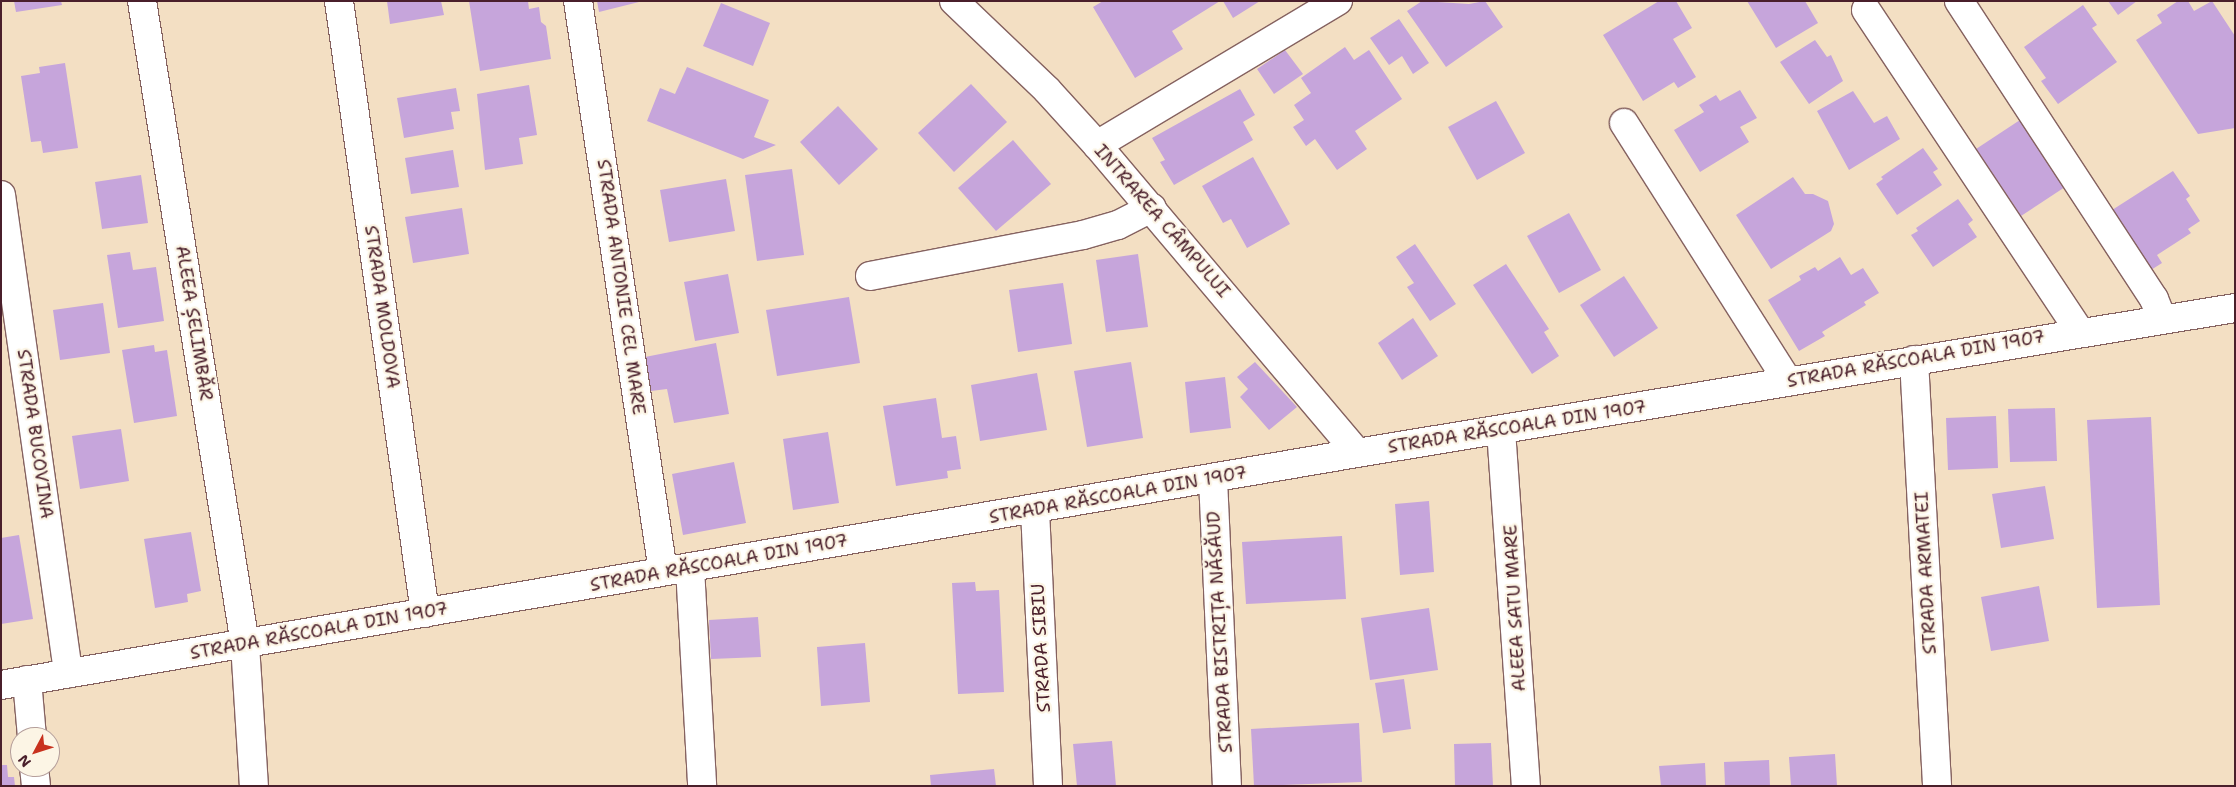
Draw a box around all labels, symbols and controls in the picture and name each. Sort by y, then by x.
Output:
street label: INTRAREA CÂMPULUI [1090,140,1234,302]
street label: STRADA ANTONIE CEL MARE [592,158,650,416]
street label: STRADA MOLDOVA [360,224,404,390]
street label: ALEEA ȘELIMBĂR [171,244,217,402]
street label: STRADA RĂSCOALA DIN 1907 [1785,326,2047,392]
street label: STRADA BUCOVINA [12,348,58,520]
street label: STRADA RĂSCOALA DIN 1907 [1386,396,1648,458]
street label: STRADA RĂSCOALA DIN 1907 [987,462,1249,528]
street label: STRADA ARMATEI [1911,491,1941,655]
street label: STRADA BISTRIȚA NĂSĂUD [1203,510,1237,754]
street label: ALEEA SATU MARE [1500,524,1530,692]
street label: STRADA RĂSCOALA DIN 1907 [588,530,850,596]
street label: STRADA SIBIU [1027,583,1055,713]
street label: STRADA RĂSCOALA DIN 1907 [188,598,450,664]
north arrow [10,727,60,777]
text: N [14,751,35,771]

